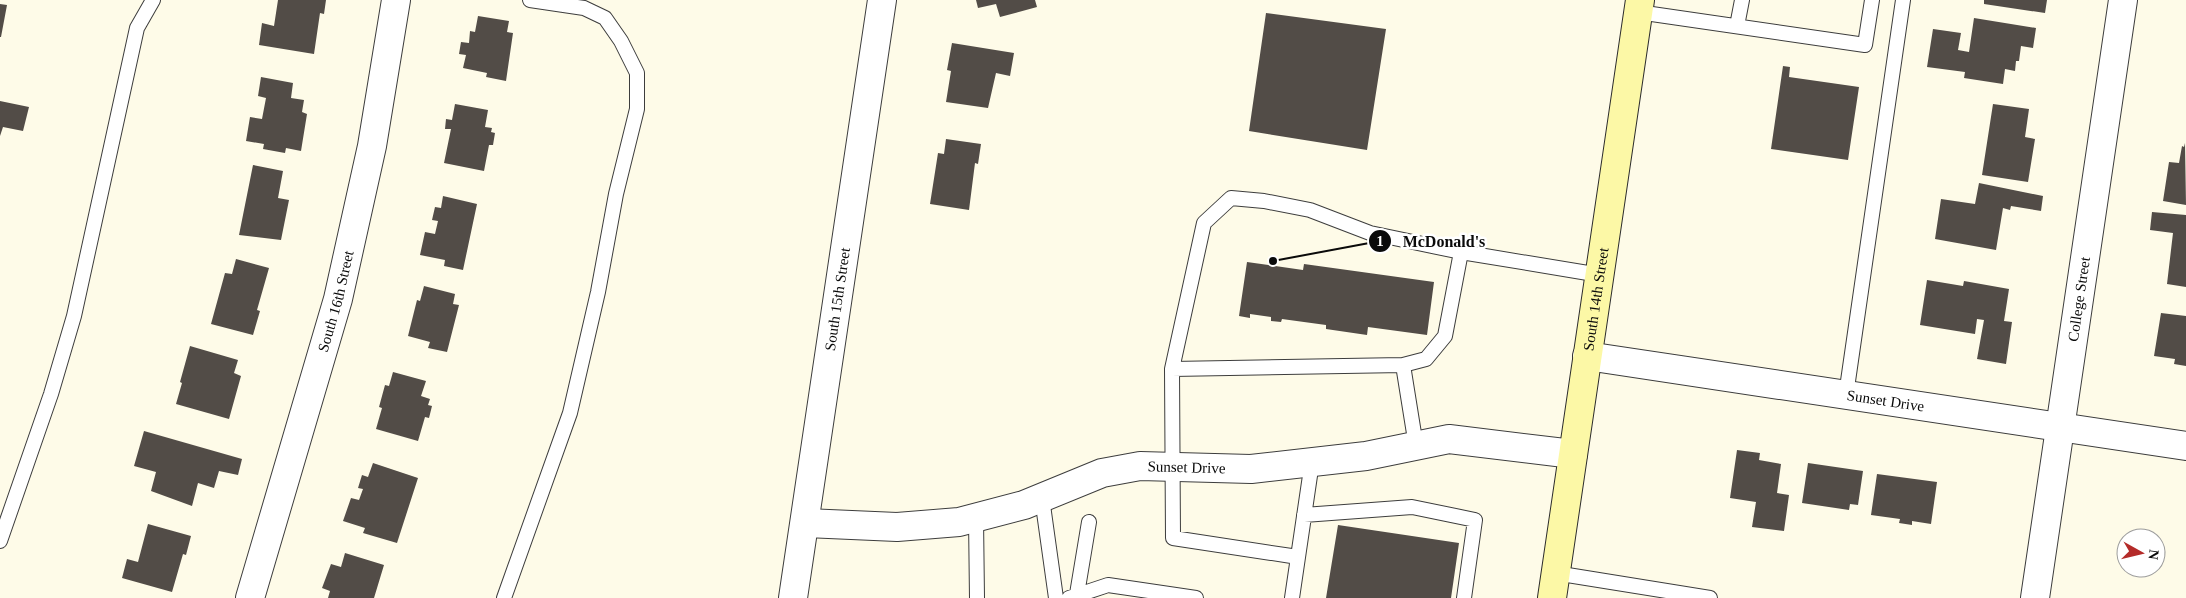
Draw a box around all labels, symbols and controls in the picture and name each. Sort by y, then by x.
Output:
callout: McDonald's [1368,226,1495,257]
text: 1 [1376,233,1384,249]
text: McDonald's [1403,233,1485,250]
street label: South 15th Street [822,246,853,352]
street label: South 14th Street [1580,246,1612,352]
street label: South 16th Street [315,248,357,354]
street label: College Street [2065,255,2093,343]
street label: Sunset Drive [1846,387,1926,415]
street label: Sunset Drive [1147,458,1226,476]
north arrow [2116,528,2166,578]
text: N [2145,549,2162,561]

